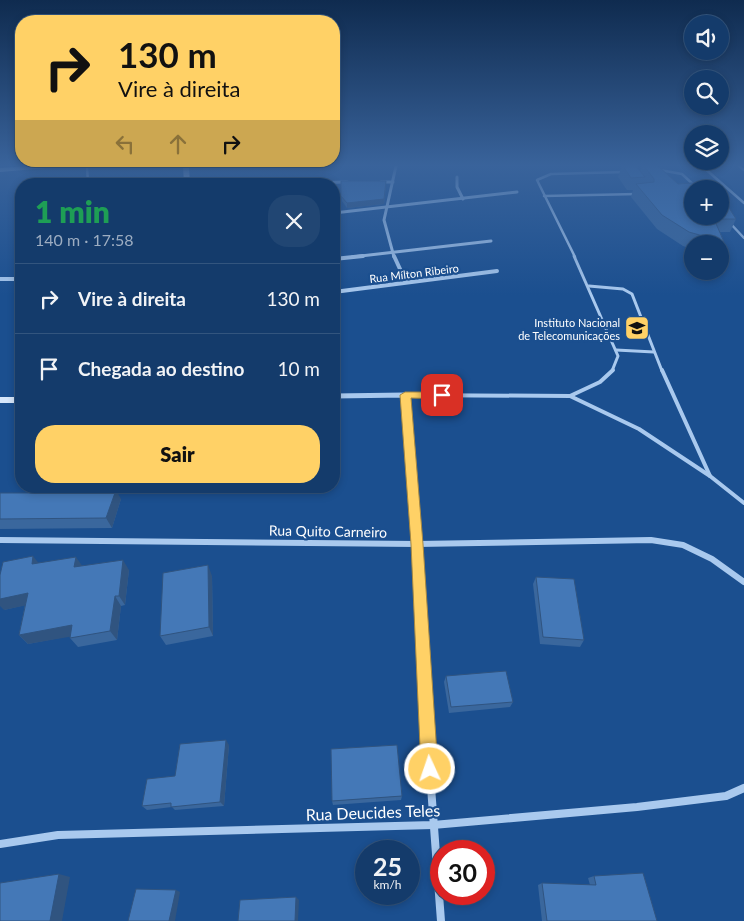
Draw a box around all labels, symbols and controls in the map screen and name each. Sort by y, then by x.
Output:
map controls [684,15,729,280]
button: sound [684,15,729,60]
text: 130 m [118,33,217,75]
icon: right [35,35,100,100]
button: search [684,70,729,115]
text: Vire à direita [118,75,240,102]
button: layers [684,125,729,170]
icon: left [111,130,139,158]
icon: ahead [164,130,192,158]
icon: right [217,130,245,158]
button: + [684,180,729,225]
text: 1 min [35,193,110,229]
button: close [268,195,320,247]
text: 140 m · 17:58 [35,230,134,249]
button: − [684,235,729,280]
street label: Rua Mílton Ribeiro [369,261,459,285]
icon: right [35,285,63,313]
text: Vire à direita [78,287,186,310]
text: 130 m [266,287,320,310]
school or university icon: Instituto Nacional de Telecomunicações [624,315,650,341]
place label: Instituto Nacional de Telecomunicações [518,316,620,342]
icon: arrive [35,355,63,383]
text: Chegada ao destino [78,357,244,380]
text: 10 m [277,357,320,380]
pin [421,374,463,416]
icon: arrive [428,381,456,409]
button: Sair [35,425,320,483]
street label: Rua Quito Carneiro [269,521,387,541]
position arrow [403,742,455,794]
street label: Rua Deucides Teles [305,800,441,824]
speed limit sign: 30 [430,840,495,905]
text: 25 [373,851,402,881]
text: km/h [373,877,402,892]

